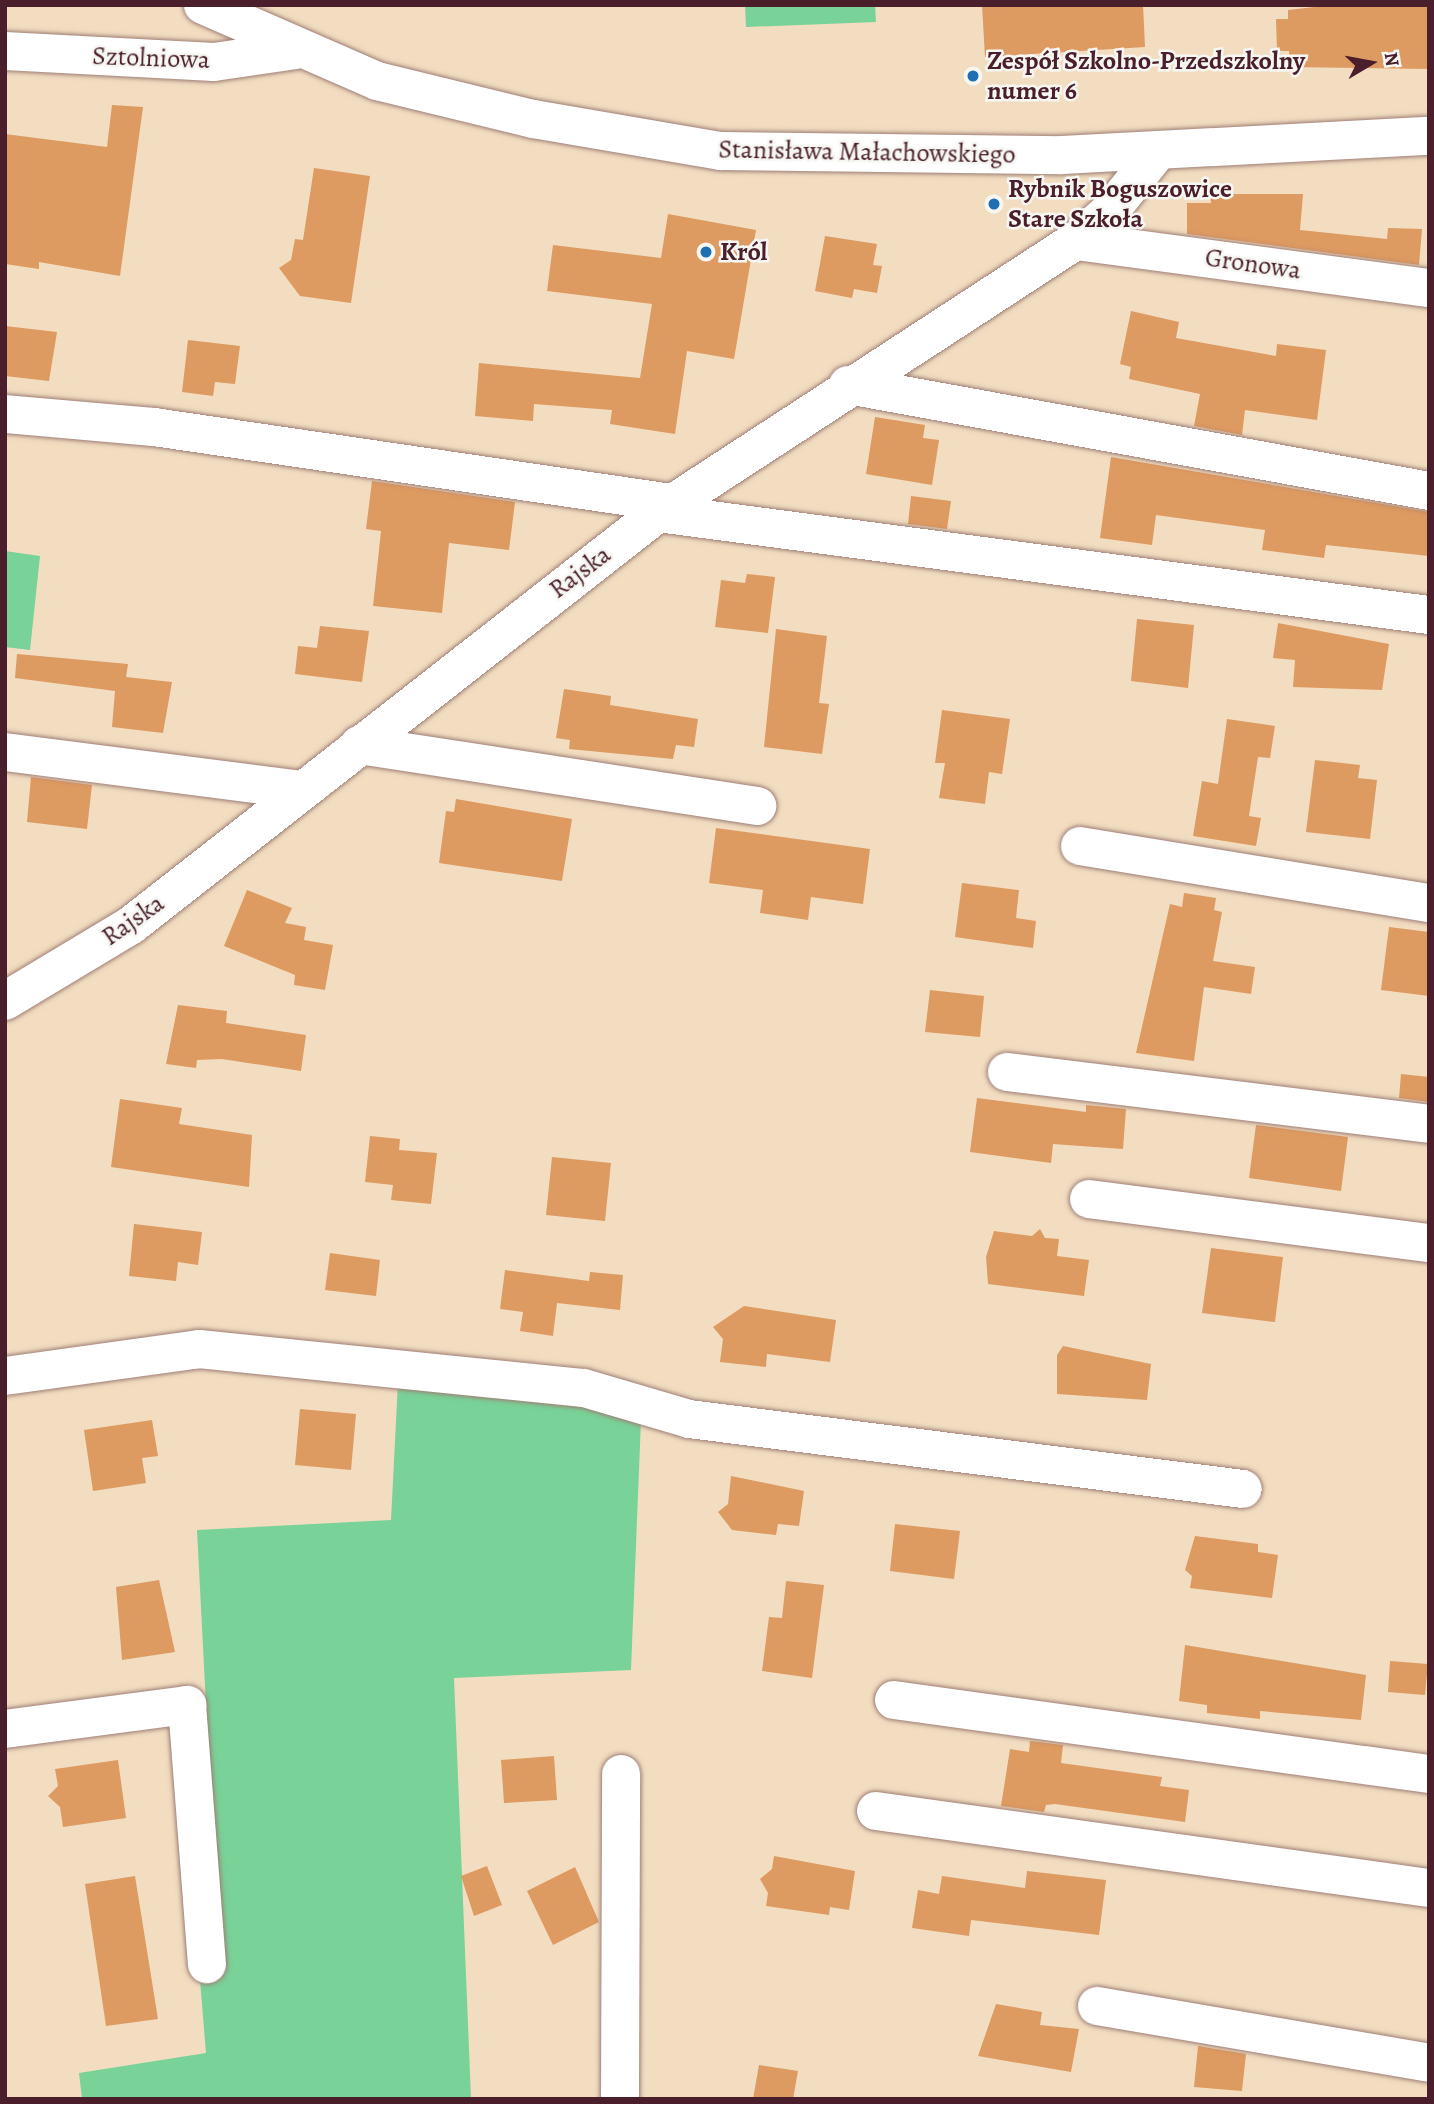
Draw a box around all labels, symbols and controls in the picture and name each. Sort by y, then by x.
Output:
north arrow [1336,28,1406,98]
street label: Sztolniowa [92,40,210,76]
place label: Zespół Szkolno-Przedszkolny numer 6 [987,45,1305,106]
text: N [1378,50,1406,68]
marker: Zespół Szkolno-Przedszkolny numer 6 [965,68,981,84]
street label: Stanisława Małachowskiego [718,134,1016,170]
place label: Rybnik Boguszowice Stare Szkoła [1008,173,1232,234]
marker: Rybnik Boguszowice Stare Szkoła [986,196,1002,212]
place label: Król [720,236,767,268]
street label: Gronowa [1203,242,1303,286]
marker: Król [698,244,714,260]
street label: Rajska [543,539,617,605]
street label: Rajska [96,887,170,953]

